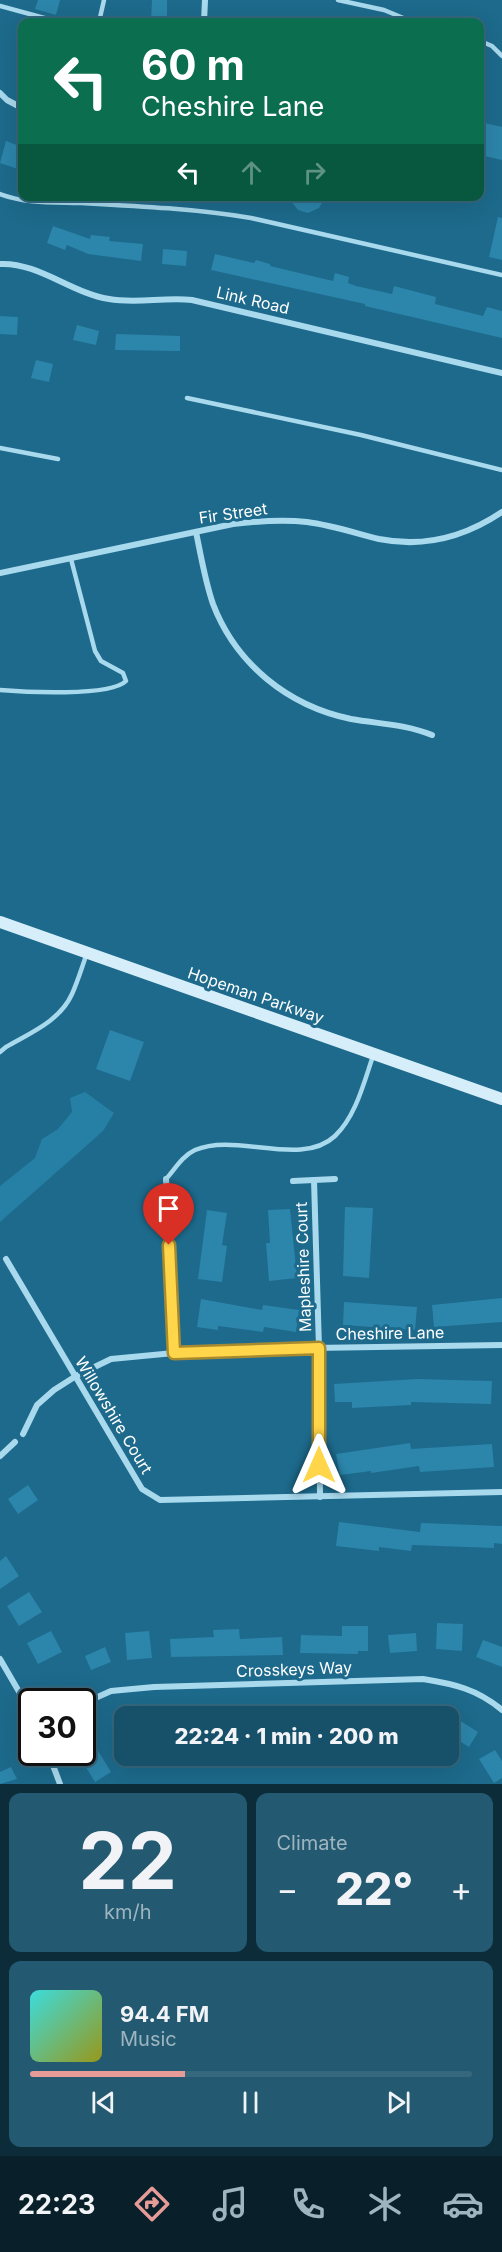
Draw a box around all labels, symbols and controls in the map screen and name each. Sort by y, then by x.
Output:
text: 60 m [141,39,245,90]
icon: left [42,42,120,120]
text: Cheshire Lane [141,90,324,123]
icon: left [172,156,205,189]
icon: ahead [235,156,268,189]
icon: right [298,156,331,189]
street label: Link Road [215,282,291,318]
street label: Fir Street [197,498,269,528]
street label: Hopeman Parkway [185,962,327,1028]
pin [143,1183,194,1245]
icon: arrive [152,1192,185,1225]
street label: Mapleshire Court [291,1202,315,1332]
street label: Cheshire Lane [336,1322,444,1344]
street label: Willowshire Court [71,1353,157,1477]
position arrow [287,1433,351,1497]
street label: Crosskeys Way [236,1657,352,1681]
speed limit sign: 30 [18,1688,96,1766]
text: 22:24 · 1 min · 200 m [174,1723,399,1749]
text: 22 [79,1813,177,1908]
text: Climate [277,1831,348,1855]
text: 22° [335,1861,413,1916]
text: − [277,1869,298,1909]
text: + [450,1869,472,1909]
text: km/h [104,1900,152,1924]
text: 94.4 FM [120,2001,209,2027]
text: Music [120,2027,177,2051]
icon: previous [87,2086,120,2119]
icon: pause [234,2086,267,2119]
icon: next [382,2086,415,2119]
icon: directions [131,2183,173,2225]
icon: music [209,2183,251,2225]
icon: phone [287,2183,329,2225]
icon: climate [364,2183,406,2225]
icon: car [442,2183,484,2225]
text: 22:23 [18,2188,95,2221]

